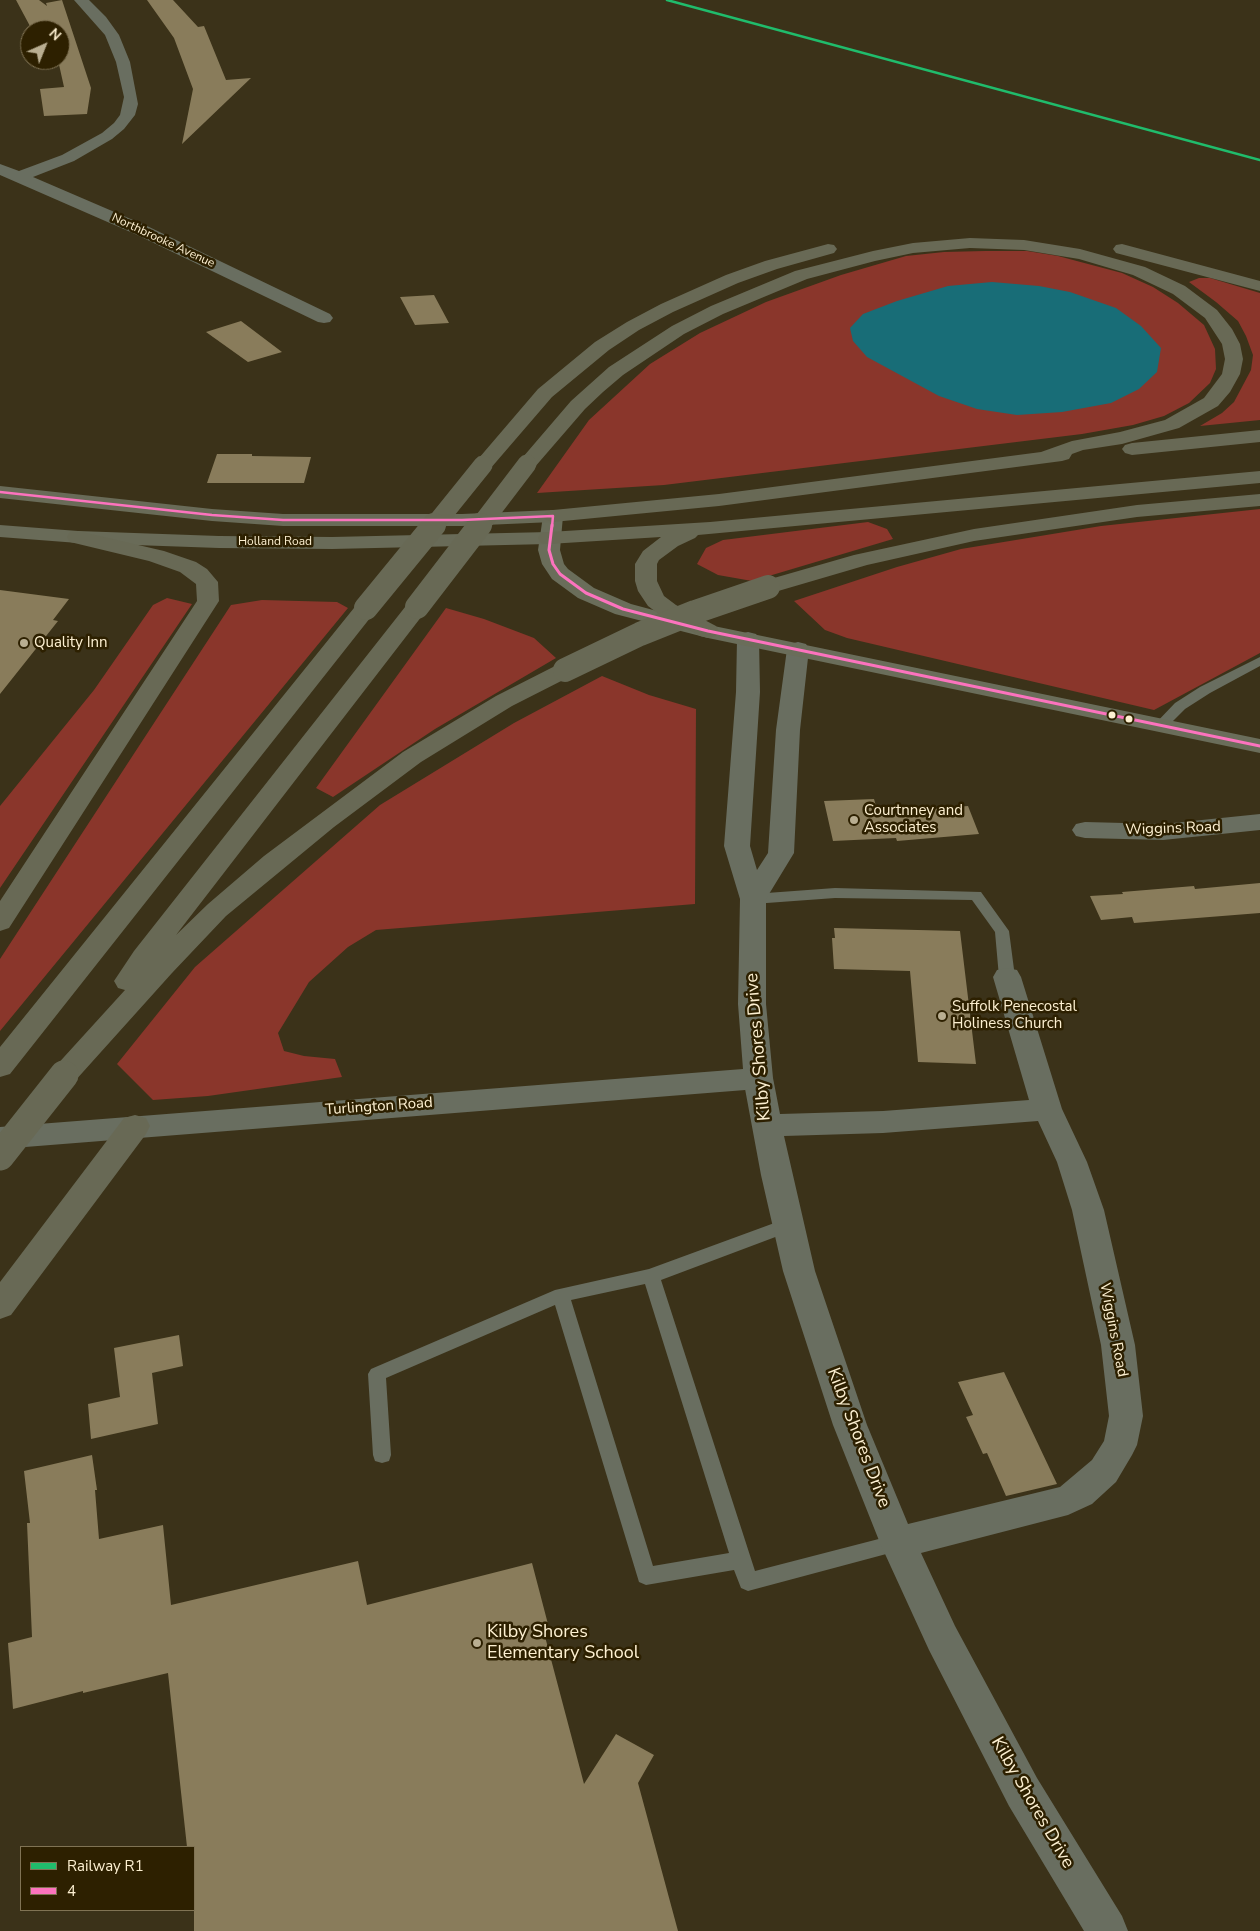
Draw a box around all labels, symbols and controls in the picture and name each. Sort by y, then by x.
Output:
north arrow [20,20,70,70]
text: N [45,24,65,45]
street label: Northbrooke Avenue [109,211,217,271]
street label: Holland Road [238,535,312,549]
place label: Quality Inn [34,634,108,652]
marker: Quality Inn [18,637,30,649]
unlabelled marker [1107,710,1117,720]
unlabelled marker [1124,714,1134,724]
place label: Courtnney and Associates [864,802,963,837]
marker: Courtnney and Associates [848,814,860,826]
street label: Wiggins Road [1125,818,1221,840]
street label: Kilby Shores Drive [742,972,776,1122]
place label: Suffolk Penecostal Holiness Church [952,998,1077,1033]
marker: Suffolk Penecostal Holiness Church [936,1010,948,1022]
street label: Turlington Road [325,1094,433,1120]
street label: Wiggins Road [1095,1281,1131,1379]
street label: Kilby Shores Drive [821,1365,895,1511]
place label: Kilby Shores Elementary School [487,1622,639,1665]
marker: Kilby Shores Elementary School [471,1637,483,1649]
street label: Kilby Shores Drive [986,1733,1078,1873]
legend [20,1846,195,1911]
text: Railway R1 [67,1856,144,1876]
text: 4 [67,1881,76,1901]

